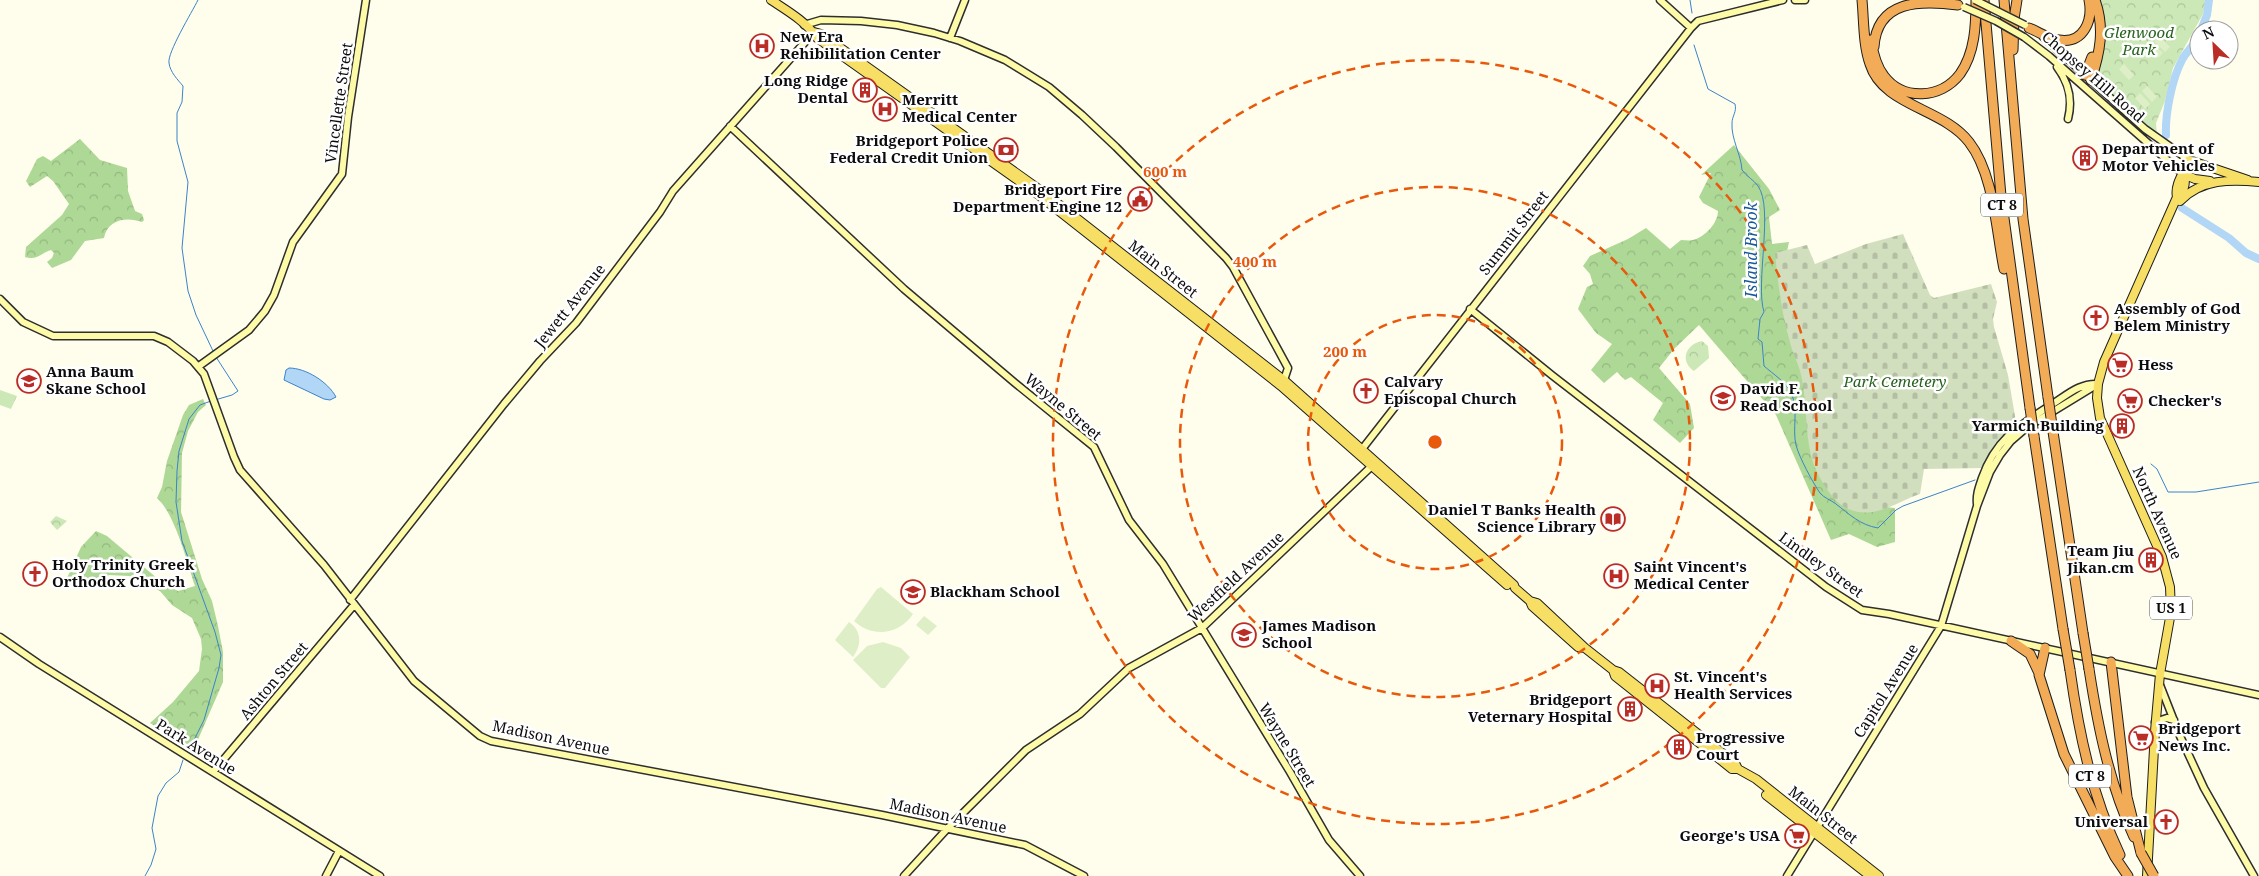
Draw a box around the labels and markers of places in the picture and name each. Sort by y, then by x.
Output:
place label: New Era Rehibilitation Center [780,26,941,63]
hospital icon: New Era Rehibilitation Center [749,33,775,59]
place label: Long Ridge Dental [764,70,849,107]
building icon: Long Ridge Dental [852,77,878,103]
place label: Merritt Medical Center [902,89,1017,126]
hospital icon: Merritt Medical Center [872,96,898,122]
place label: Bridgeport Police Federal Credit Union [830,130,988,167]
bank icon: Bridgeport Police Federal Credit Union [993,137,1019,163]
place label: Department of Motor Vehicles [2102,138,2215,175]
building icon: Department of Motor Vehicles [2072,145,2098,171]
place label: Bridgeport Fire Department Engine 12 [953,179,1122,216]
public building icon: Bridgeport Fire Department Engine 12 [1127,186,1153,212]
place label: Assembly of God Belem Ministry [2114,298,2241,335]
church icon: Assembly of God Belem Ministry [2083,305,2109,331]
supermarket icon: Hess [2107,352,2133,378]
place label: Hess [2138,354,2173,374]
place label: Anna Baum Skane School [46,361,147,398]
school or university icon: Anna Baum Skane School [16,368,42,394]
place label: Calvary Episcopal Church [1384,371,1517,408]
church icon: Calvary Episcopal Church [1353,378,1379,404]
place label: David F. Read School [1740,378,1833,415]
school or university icon: David F. Read School [1710,385,1736,411]
supermarket icon: Checker's [2117,388,2143,414]
place label: Checker's [2148,390,2222,410]
building icon: Yarmich Building [2109,413,2135,439]
place label: Yarmich Building [1972,415,2105,435]
centre of rings [1426,433,1444,451]
place label: Daniel T Banks Health Science Library [1428,499,1596,536]
library icon: Daniel T Banks Health Science Library [1600,506,1626,532]
place label: Team Jiu Jikan.cm [2066,540,2134,577]
building icon: Team Jiu Jikan.cm [2138,547,2164,573]
place label: Holy Trinity Greek Orthodox Church [52,554,195,591]
place label: Saint Vincent's Medical Center [1634,556,1749,593]
church icon: Holy Trinity Greek Orthodox Church [22,561,48,587]
hospital icon: Saint Vincent's Medical Center [1603,563,1629,589]
school or university icon: Blackham School [900,579,926,605]
place label: Blackham School [930,581,1061,601]
place label: James Madison School [1261,615,1376,652]
school or university icon: James Madison School [1231,622,1257,648]
place label: St. Vincent's Health Services [1674,666,1792,703]
hospital icon: St. Vincent's Health Services [1644,673,1670,699]
place label: Bridgeport Veternary Hospital [1468,689,1613,726]
building icon: Bridgeport Veternary Hospital [1617,696,1643,722]
place label: Bridgeport News Inc. [2158,718,2241,755]
supermarket icon: Bridgeport News Inc. [2128,725,2154,751]
place label: Progressive Court [1696,727,1785,764]
building icon: Progressive Court [1666,734,1692,760]
church icon: Universal [2153,809,2179,835]
place label: Universal [2074,811,2149,831]
supermarket icon: George's USA [1784,823,1810,849]
place label: George's USA [1679,825,1781,845]

